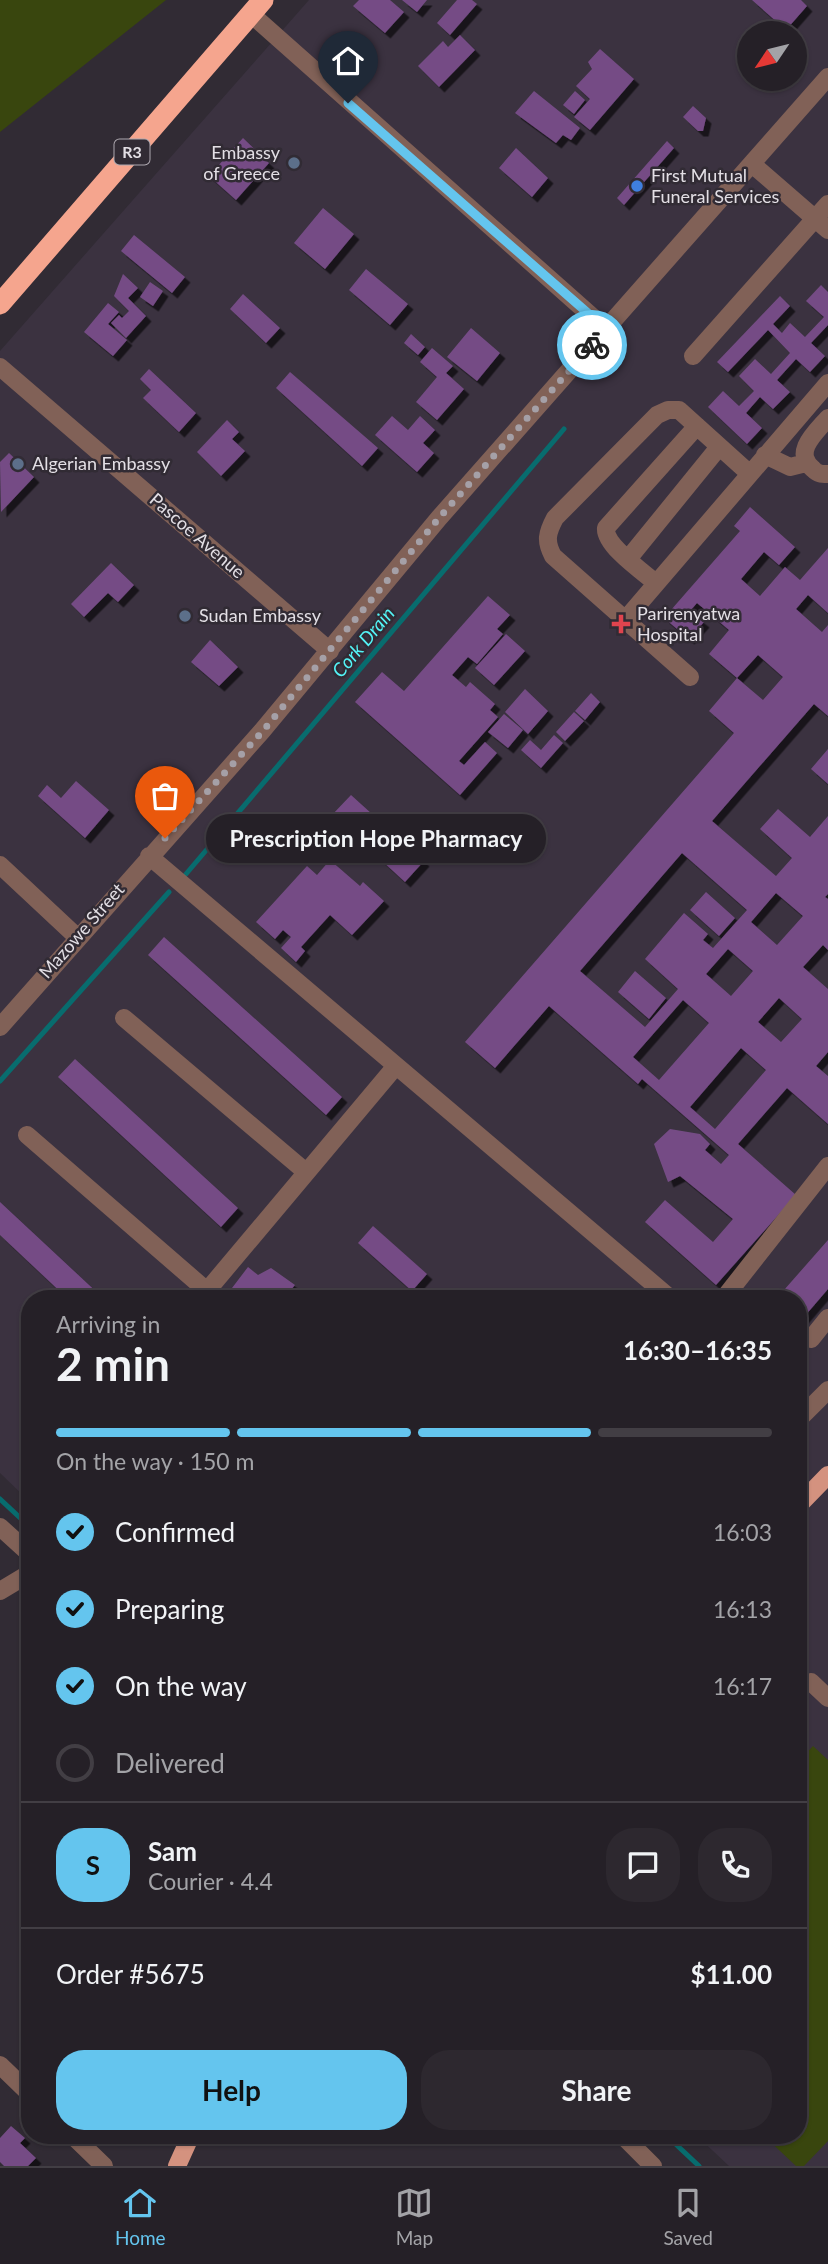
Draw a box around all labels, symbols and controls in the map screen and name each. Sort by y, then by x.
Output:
north arrow [737,21,807,91]
map controls [737,21,807,91]
pin [318,31,378,103]
icon: home [329,42,367,80]
road number: R3 [114,140,150,164]
place label: Embassy of Greece [203,141,281,184]
marker: Embassy of Greece [286,155,302,171]
place label: First Mutual Funeral Services [651,164,780,207]
marker: First Mutual Funeral Services [629,178,645,194]
courier [557,310,627,380]
icon: bike [573,326,611,364]
place label: Algerian Embassy [32,452,171,474]
marker: Algerian Embassy [10,456,26,472]
street label: Pascoe Avenue [146,488,250,583]
water label: Cork Drain [327,602,399,682]
place label: Parirenyatwa Hospital [637,602,740,645]
place label: Sudan Embassy [199,604,322,626]
marker: Sudan Embassy [177,608,193,624]
marker: Parirenyatwa Hospital [611,614,631,634]
pin [135,766,195,838]
icon: bag [146,777,184,815]
callout: Prescription Hope Pharmacy [207,814,546,862]
text: Prescription Hope Pharmacy [230,824,522,852]
street label: Mazowe Street [34,878,129,982]
text: Arriving in [56,1310,160,1338]
text: 16:30–16:35 [623,1334,772,1366]
text: 2 min [56,1336,170,1391]
text: On the way · 150 m [56,1447,255,1475]
icon: check [56,1513,94,1551]
text: Confirmed [115,1516,235,1548]
text: 16:03 [713,1518,772,1546]
icon: check [56,1590,94,1628]
text: Preparing [115,1593,224,1625]
text: 16:13 [713,1595,772,1623]
icon: check [56,1667,94,1705]
text: On the way [115,1670,247,1702]
text: 16:17 [713,1672,772,1700]
text: Delivered [115,1747,225,1779]
button: chat [606,1828,680,1902]
button: phone [698,1828,772,1902]
text: Sam [148,1835,197,1867]
text: S [86,1849,100,1881]
text: Courier · 4.4 [148,1867,273,1895]
text: Order #5675 [56,1958,205,1990]
text: $11.00 [690,1958,772,1990]
button: Help [56,2050,407,2130]
button: Share [421,2050,772,2130]
tab: Home [115,2184,166,2249]
tab: Map [395,2184,433,2249]
tab: Saved [663,2184,713,2249]

